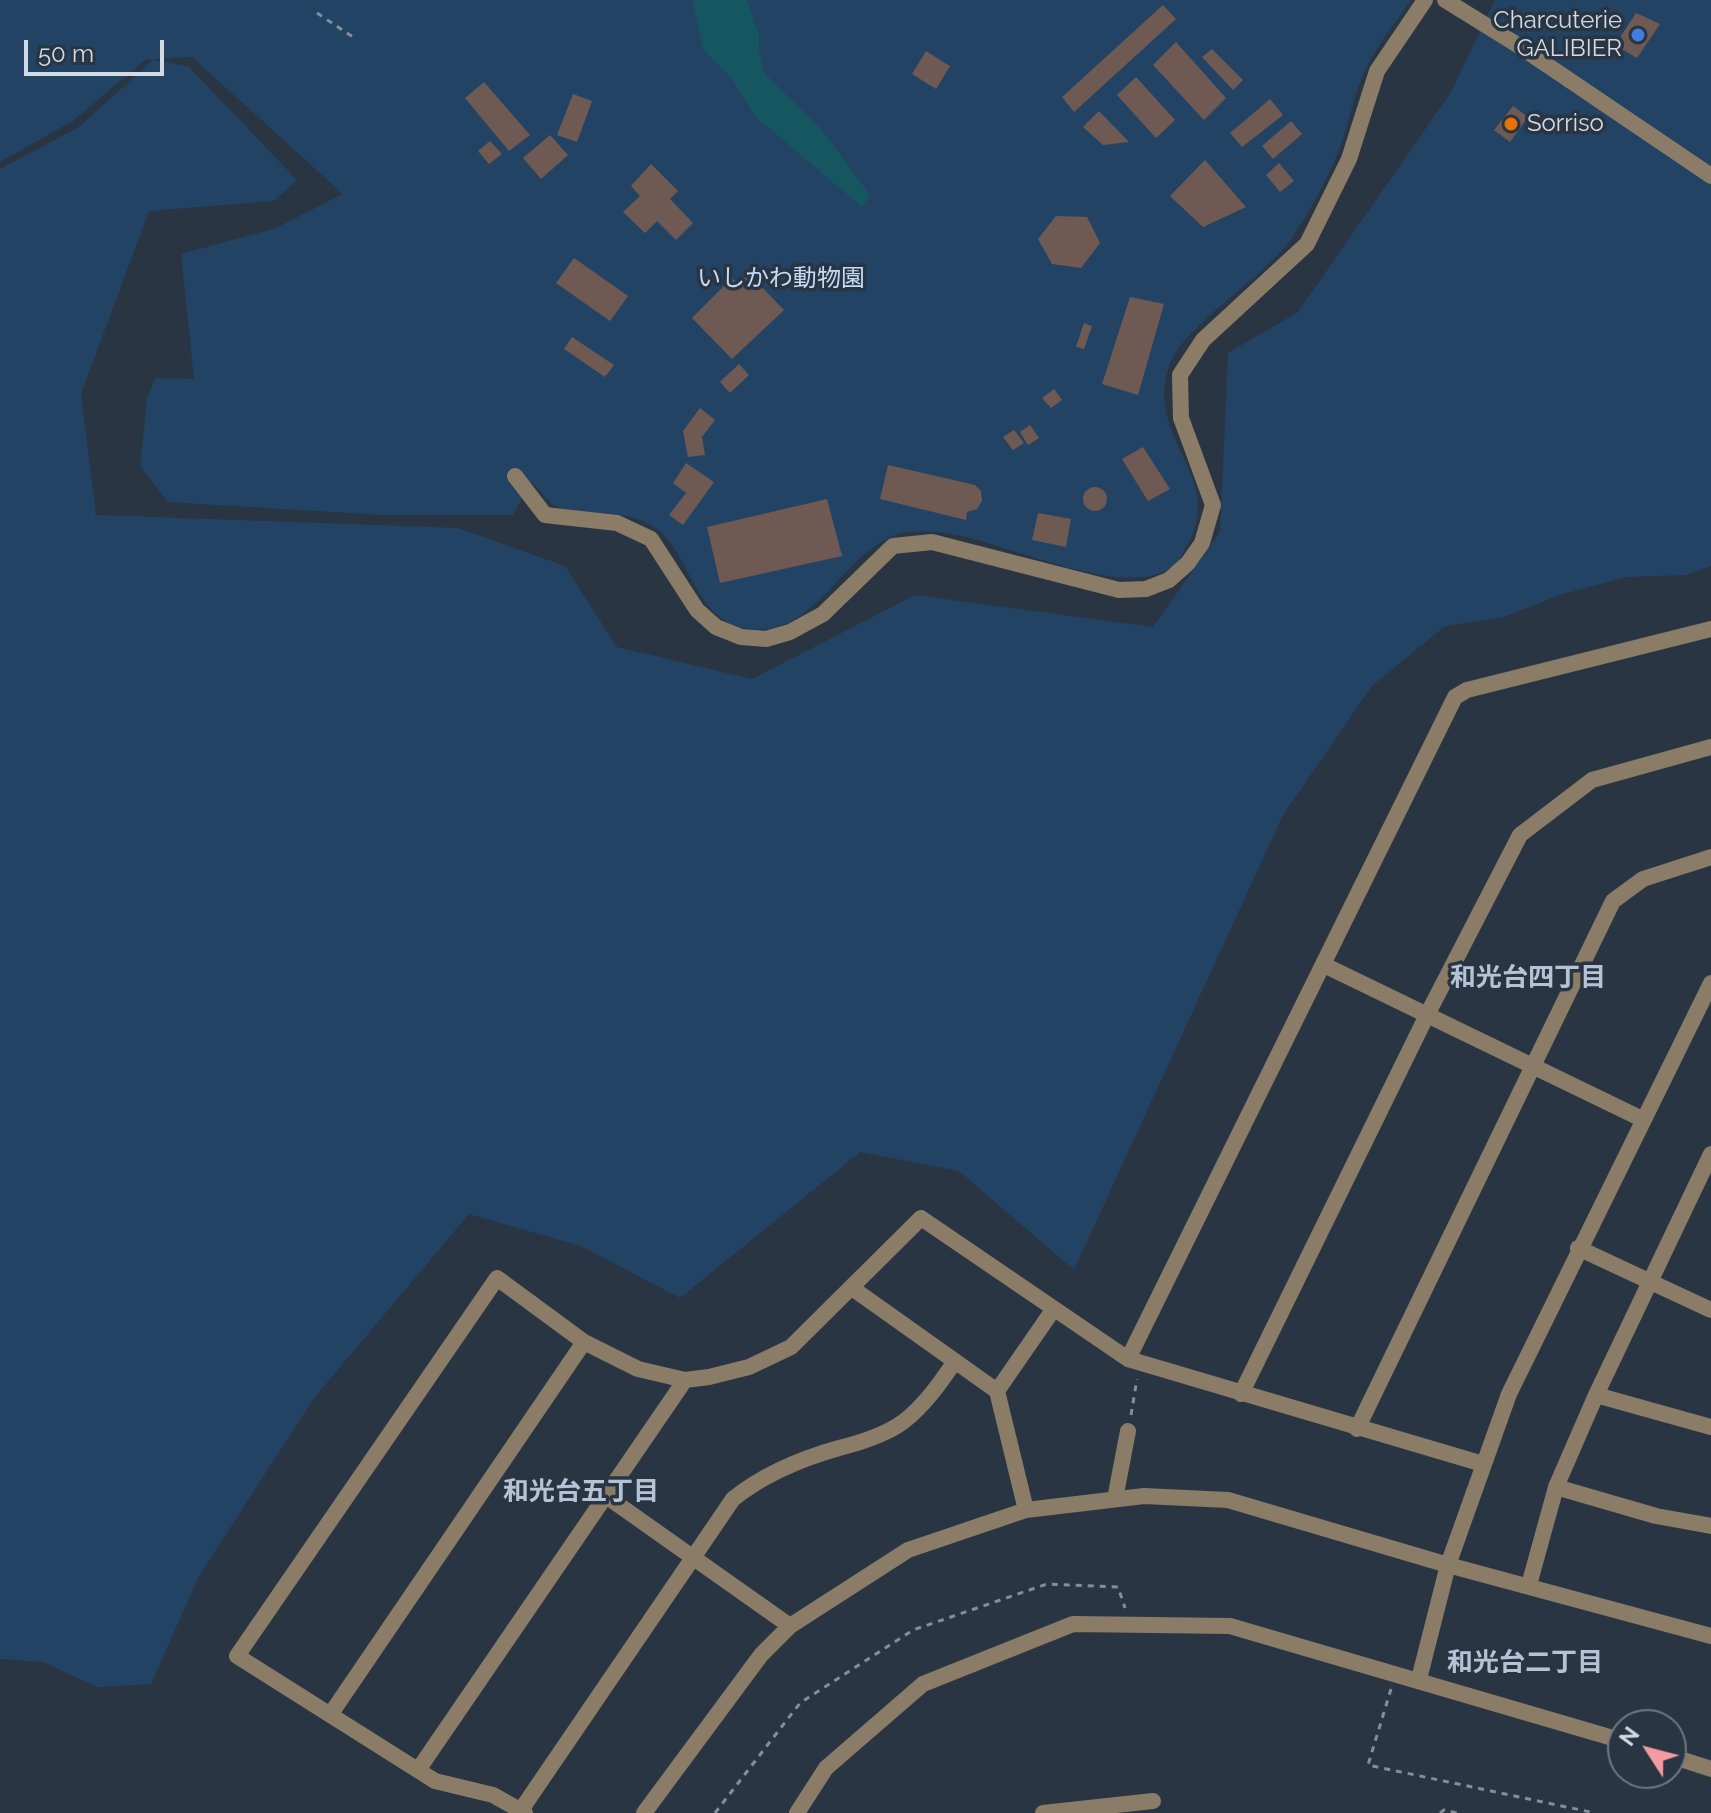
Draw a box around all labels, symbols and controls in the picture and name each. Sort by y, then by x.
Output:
place label: Charcuterie GALIBIER [1493,7,1622,63]
scale bar [28,24,168,74]
marker: Charcuterie GALIBIER [1629,26,1647,44]
text: 50 m [38,39,94,68]
place label: Sorriso [1527,110,1604,138]
marker: Sorriso [1502,115,1520,133]
park label: いしかわ動物園 [697,265,865,293]
district label: 和光台四丁目 [1450,962,1606,994]
district label: 和光台五丁目 [503,1476,659,1508]
district label: 和光台二丁目 [1447,1647,1603,1679]
north arrow [1607,1709,1687,1789]
text: N [1614,1722,1645,1751]

